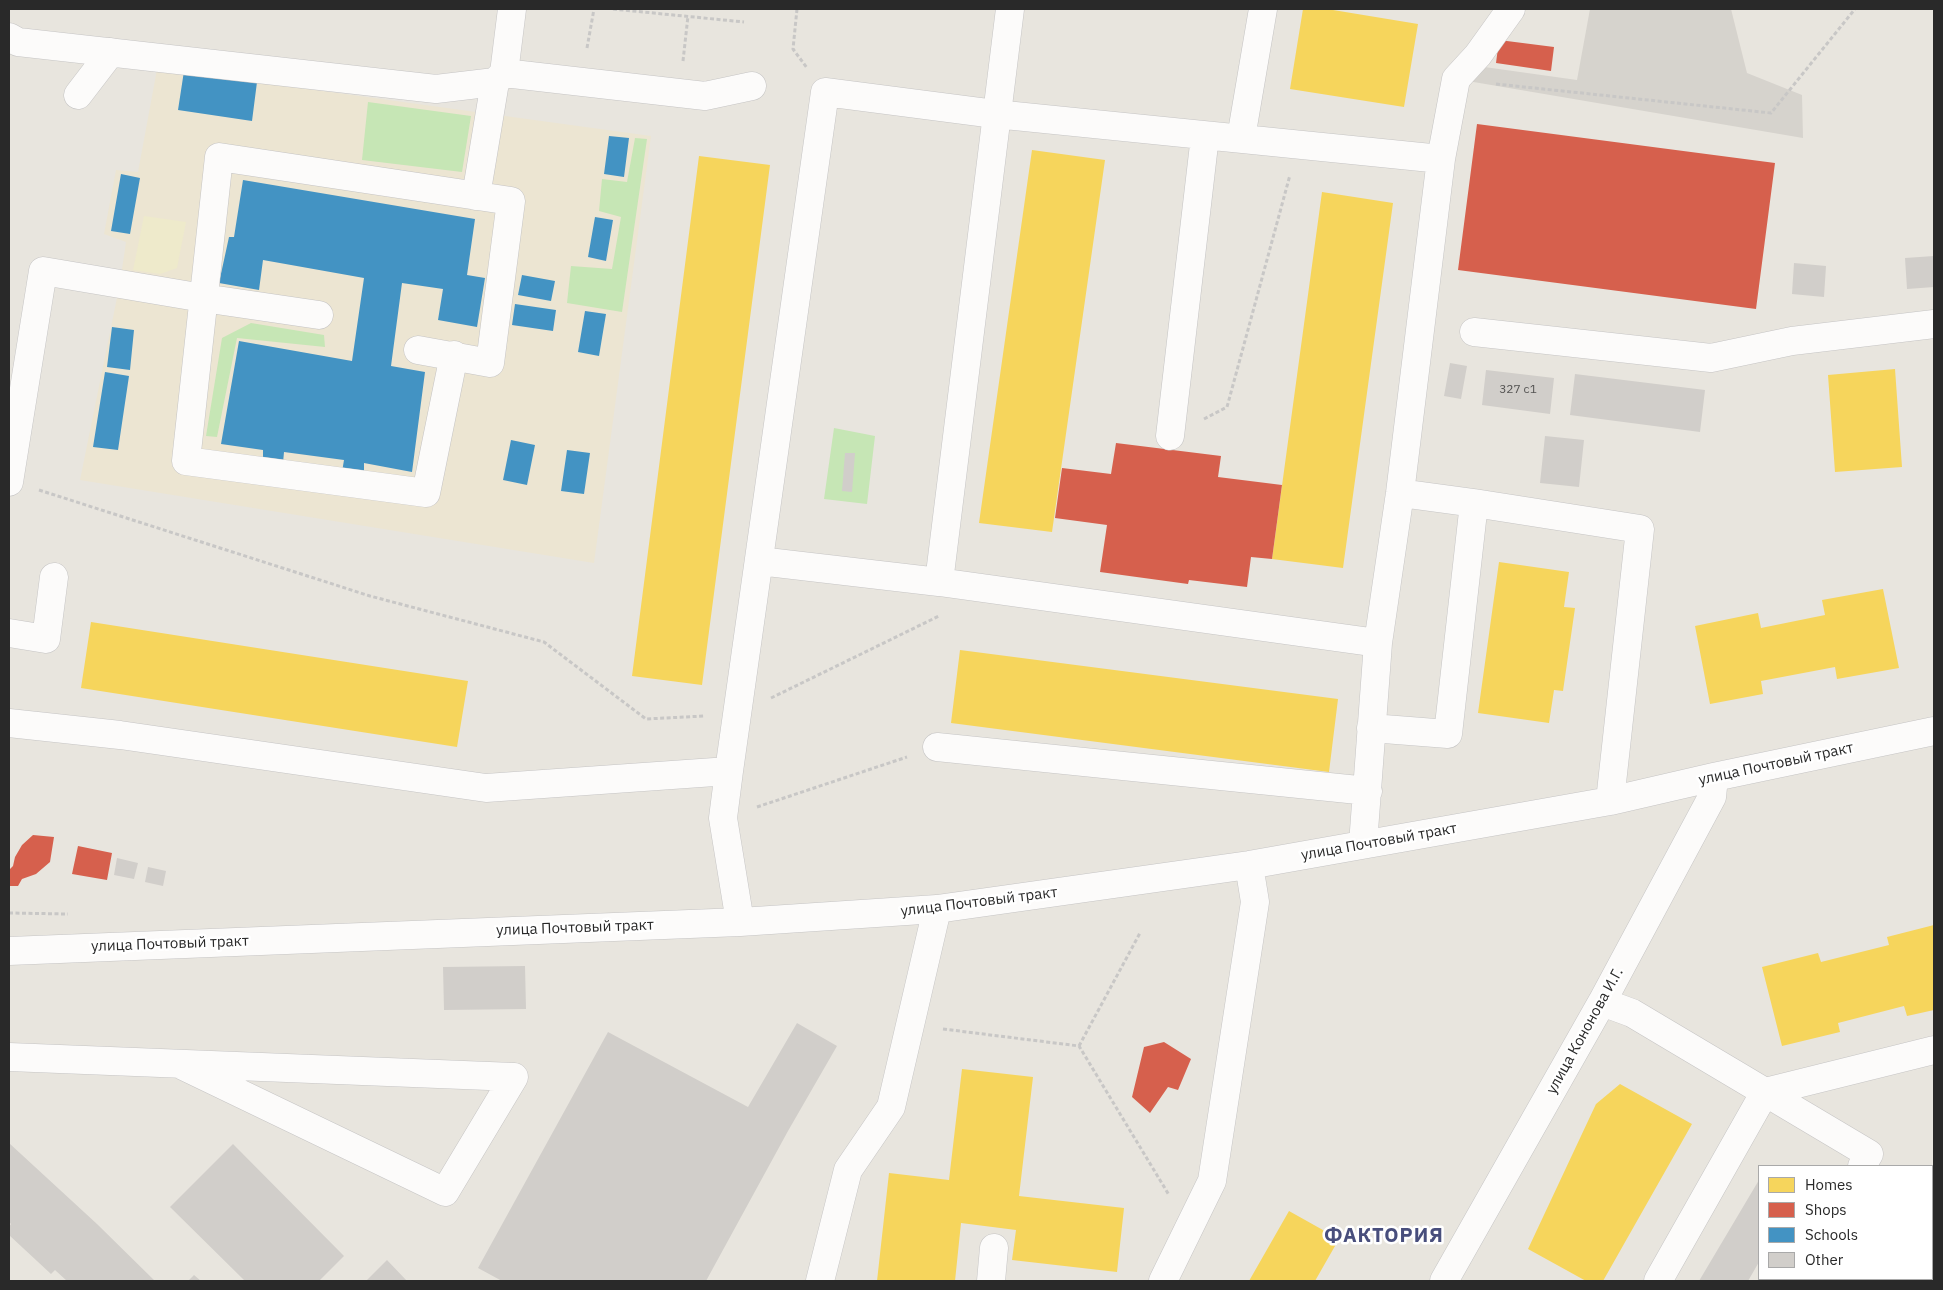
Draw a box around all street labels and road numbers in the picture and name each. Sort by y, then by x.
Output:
street label: улица Почтовый тракт [1697,739,1855,789]
street label: улица Почтовый тракт [1300,819,1458,865]
street label: улица Почтовый тракт [900,883,1058,921]
street label: улица Почтовый тракт [496,916,654,940]
street label: улица Почтовый тракт [91,932,249,956]
street label: улица Кононова И.Г. [1543,965,1627,1097]

